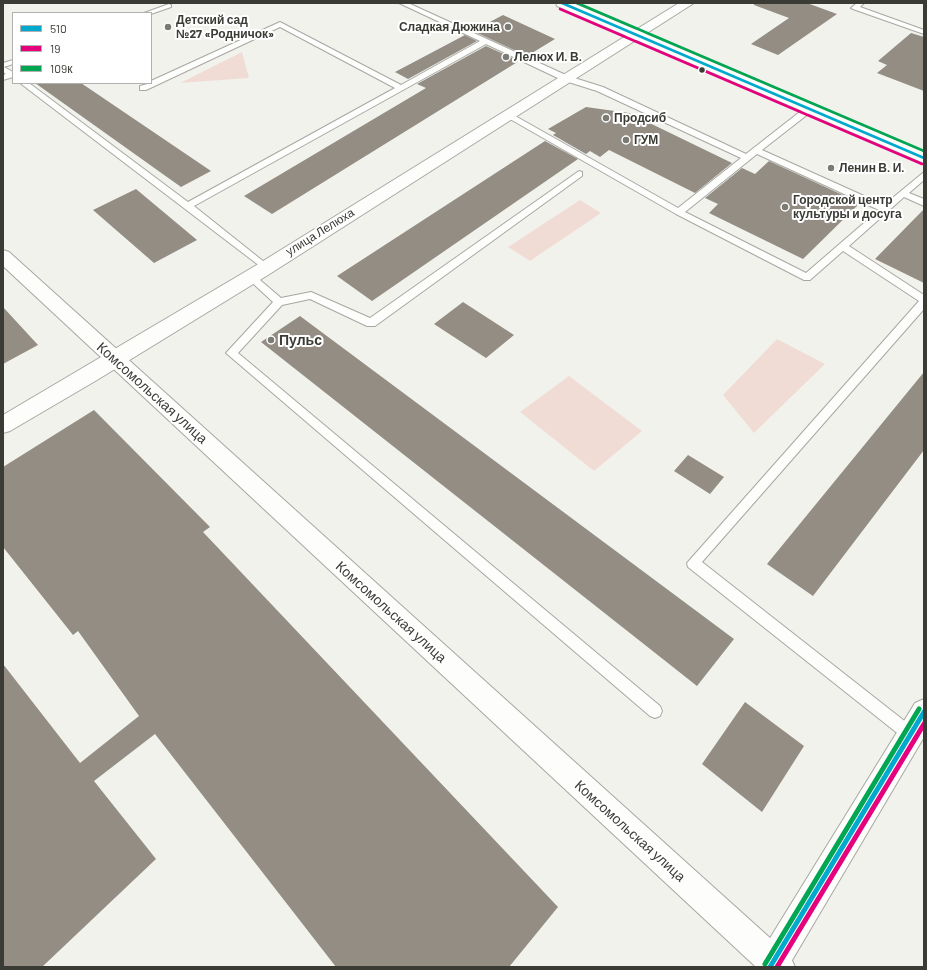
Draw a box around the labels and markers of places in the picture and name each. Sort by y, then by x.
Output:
place label: Детский сад №27 «Родничок» [176,13,274,41]
place label: Сладкая Дюжина [399,20,500,34]
marker: Детский сад №27 «Родничок» [163,22,173,32]
marker: Сладкая Дюжина [503,22,513,32]
place label: Лелюх И. В. [514,50,582,64]
marker: Лелюх И. В. [501,52,511,62]
unlabelled marker [697,65,707,75]
place label: Продсиб [614,111,666,125]
marker: Продсиб [601,113,611,123]
place label: ГУМ [634,133,658,147]
marker: ГУМ [621,135,631,145]
place label: Ленин В. И. [839,161,905,175]
marker: Ленин В. И. [826,163,836,173]
place label: Городской центр культуры и досуга [793,193,902,221]
marker: Городской центр культуры и досуга [780,202,790,212]
place label: Пульс [279,332,322,348]
marker: Пульс [266,335,276,345]

